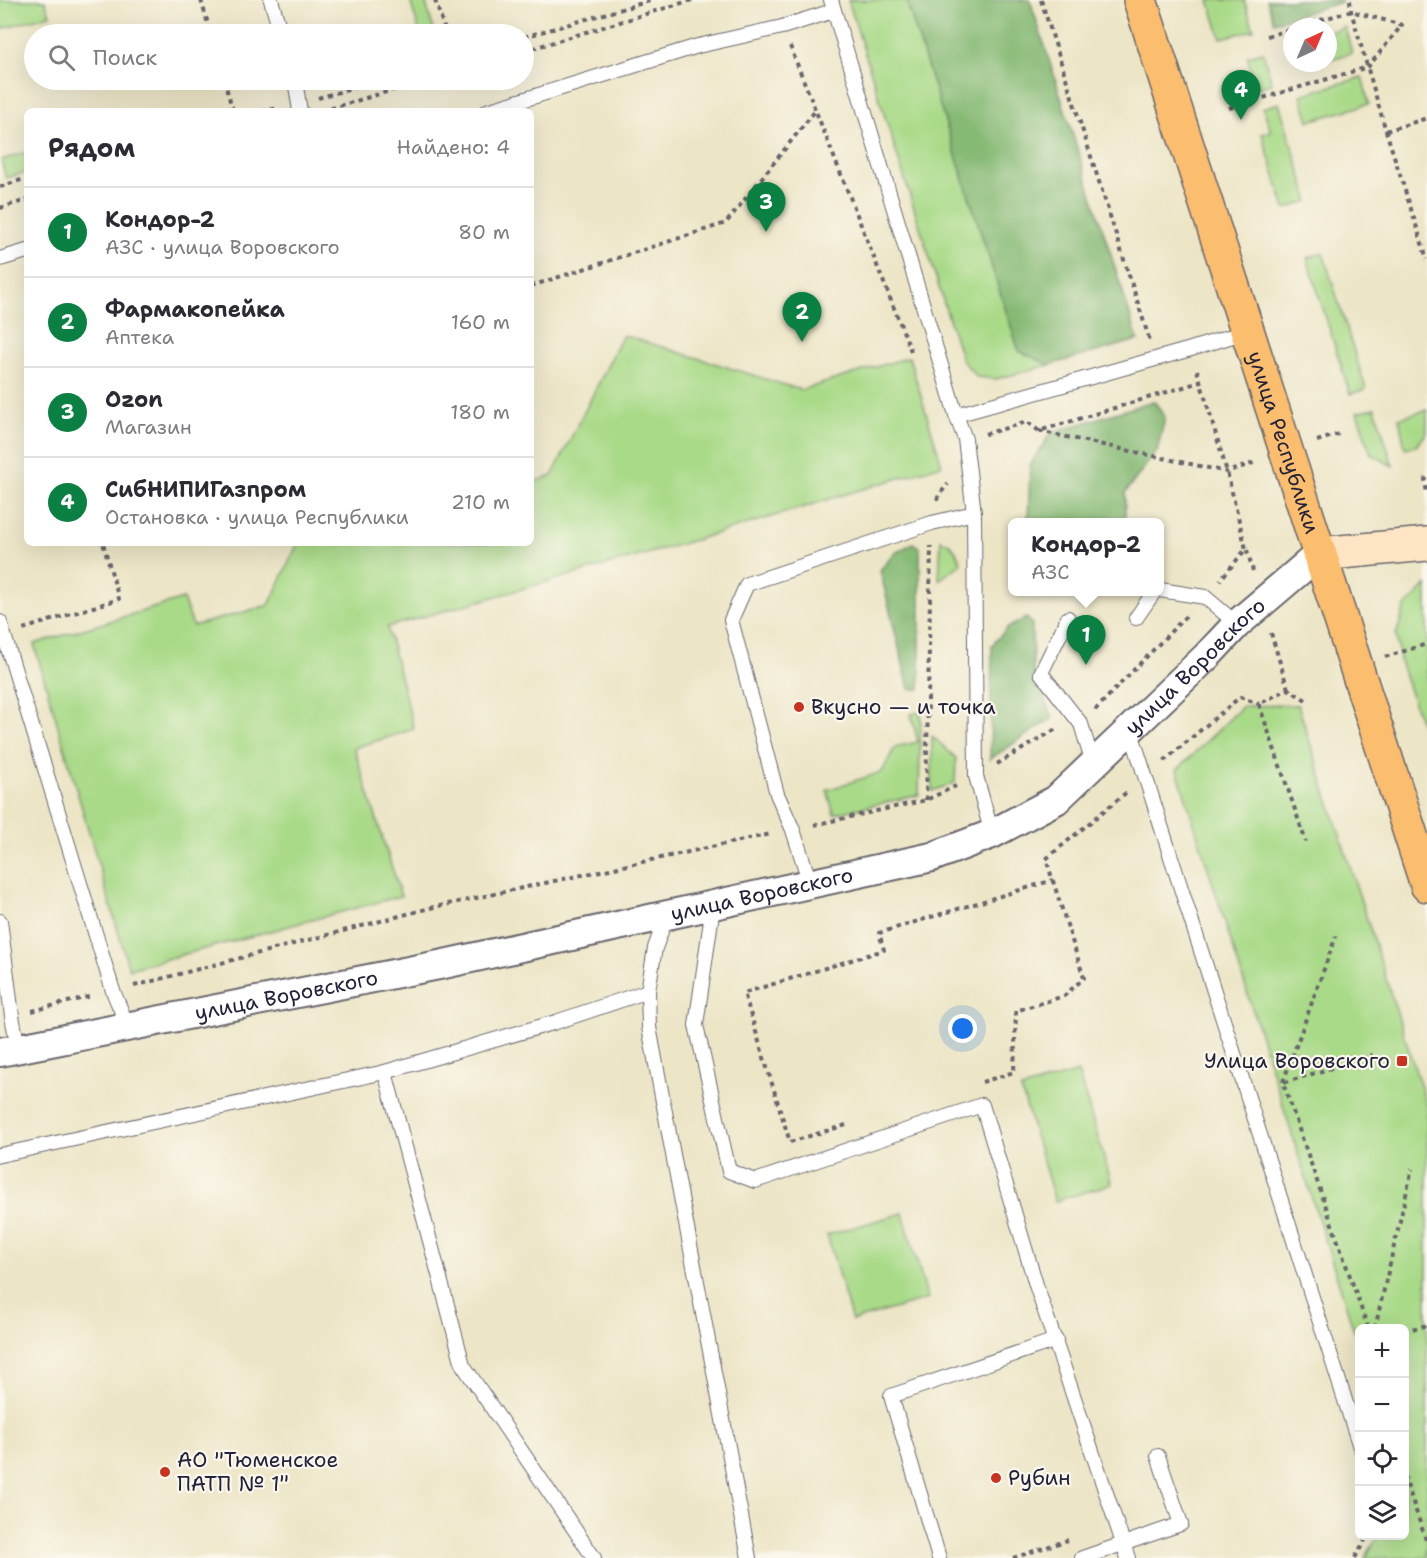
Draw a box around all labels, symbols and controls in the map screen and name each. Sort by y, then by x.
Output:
north arrow [1283,18,1337,72]
search box [24,24,534,90]
icon: search [45,41,78,74]
text: Поиск [93,43,157,72]
pin: 4 [1222,70,1260,120]
text: Рядом [48,130,135,165]
text: Найдено: 4 [397,134,510,160]
pin: 3 [746,182,786,232]
text: Кондор-2 [105,205,215,234]
text: 1 [63,219,72,245]
text: 80 m [458,219,510,245]
text: АЗС · улица Воровского [105,234,340,260]
pin: 2 [782,292,822,342]
text: Фармакопейка [105,295,285,324]
text: 2 [61,309,75,335]
text: 160 m [451,309,510,335]
text: Аптека [105,324,174,350]
street label: улица Республики [1241,348,1326,537]
text: Ozon [105,385,163,414]
text: 3 [61,399,75,425]
text: 180 m [450,399,510,425]
text: Магазин [105,414,192,440]
text: СибНИПИГазпром [105,475,306,504]
text: 4 [61,489,75,515]
text: 210 m [451,489,510,515]
text: Остановка · улица Республики [105,504,409,530]
popup [1008,518,1164,596]
text: Кондор-2 [1031,530,1141,559]
text: АЗС [1031,559,1069,585]
street label: улица Воровского [1119,592,1272,741]
pin: 1 [1066,616,1106,665]
place label: Вкусно — и точка [811,693,996,721]
marker: Вкусно — и точка [792,700,806,714]
street label: улица Воровского [668,861,856,928]
street label: улица Воровского [193,963,380,1027]
your location [948,1014,977,1043]
place label: Улица Воровского [1204,1047,1390,1075]
marker: Улица Воровского [1395,1054,1409,1068]
map controls [1355,1324,1409,1540]
button: + [1355,1324,1409,1378]
button: − [1355,1378,1409,1432]
button: locate [1355,1432,1409,1486]
place label: АО "Тюменское ПАТП № 1" [177,1446,338,1498]
place label: Рубин [1008,1464,1071,1492]
marker: АО "Тюменское ПАТП № 1" [158,1465,172,1479]
marker: Рубин [989,1471,1003,1485]
button: layers [1355,1486,1409,1540]

